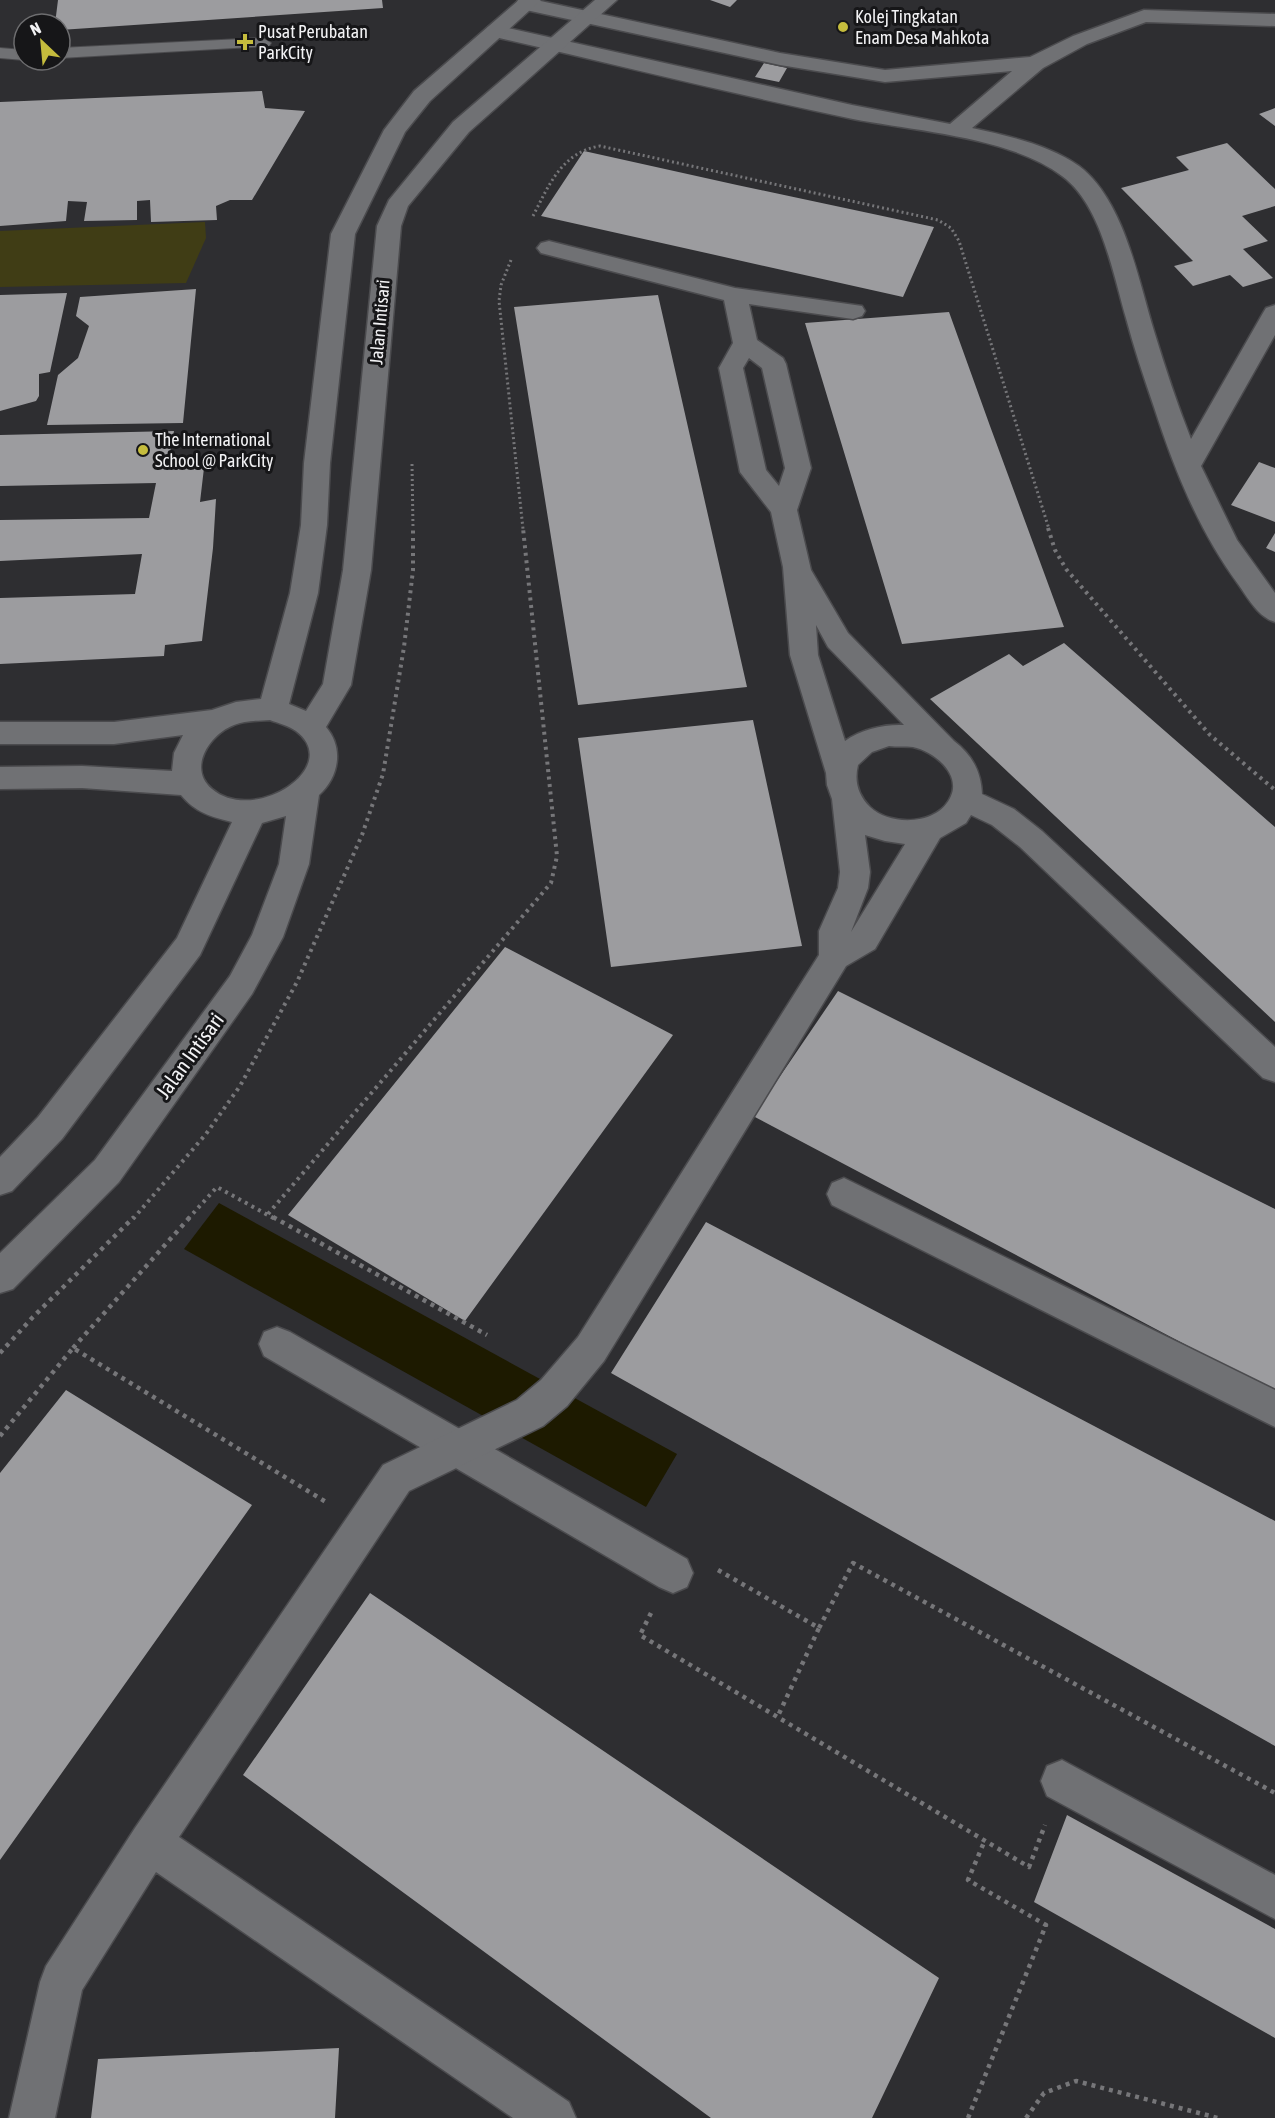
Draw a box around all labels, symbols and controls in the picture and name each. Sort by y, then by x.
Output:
place label: Kolej Tingkatan Enam Desa Mahkota [855,6,989,48]
north arrow [12,12,72,72]
text: N [27,18,44,39]
marker: Kolej Tingkatan Enam Desa Mahkota [836,20,850,34]
place label: Pusat Perubatan ParkCity [258,21,368,63]
marker: Pusat Perubatan ParkCity [236,33,254,51]
street label: Jalan Intisari [365,279,394,365]
place label: The International School @ ParkCity [155,429,274,471]
marker: The International School @ ParkCity [136,443,150,457]
street label: Jalan Intisari [150,1008,228,1103]

